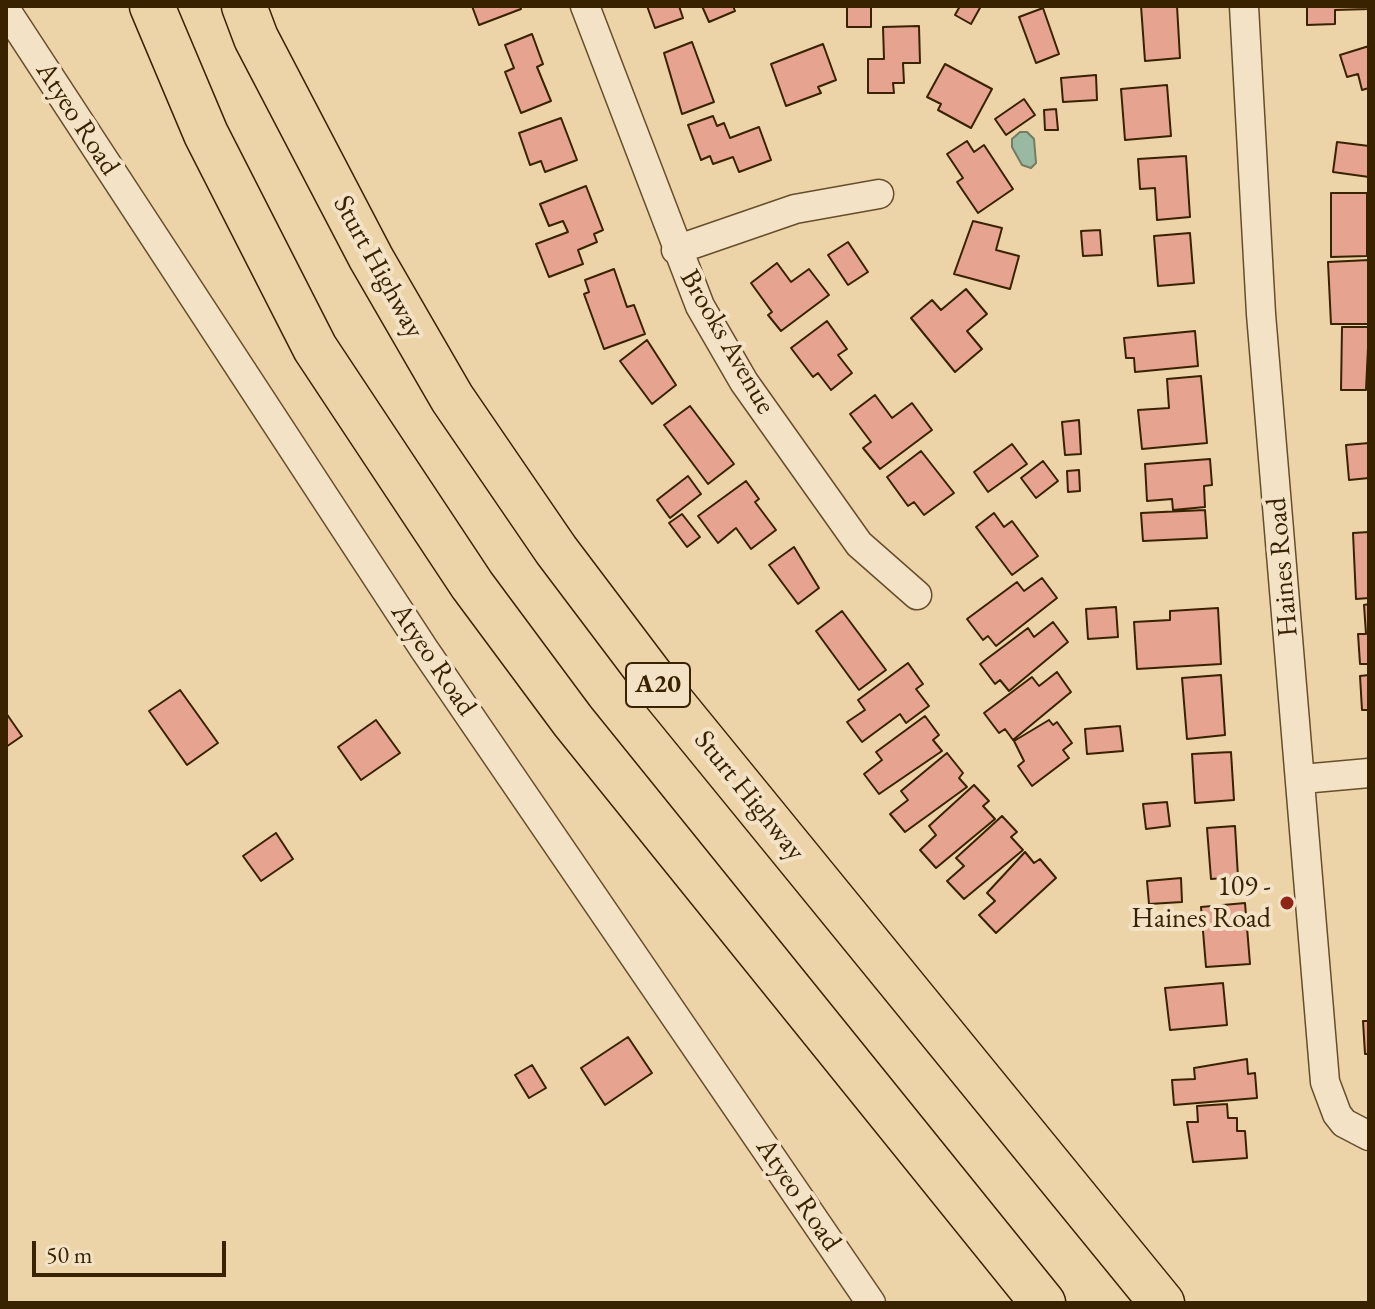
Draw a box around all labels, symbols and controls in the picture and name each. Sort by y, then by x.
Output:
street label: Atyeo Road [28,56,126,182]
street label: Sturt Highway [325,190,431,344]
street label: Brooks Avenue [672,264,782,420]
street label: Haines Road [1260,496,1306,638]
street label: Atyeo Road [383,597,483,723]
road number: A20 [626,663,690,707]
street label: Sturt Highway [686,724,812,868]
place label: 109 - Haines Road [1131,870,1271,936]
marker: 109 - Haines Road [1278,894,1296,912]
street label: Atyeo Road [748,1132,848,1258]
scale bar [36,1225,230,1275]
text: 50 m [46,1239,93,1270]

